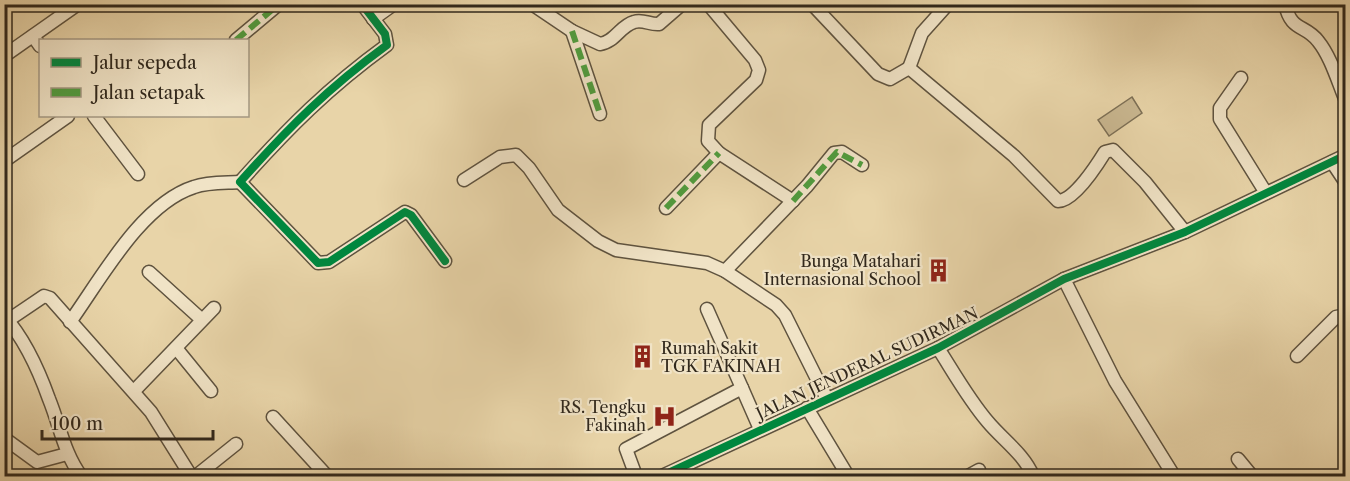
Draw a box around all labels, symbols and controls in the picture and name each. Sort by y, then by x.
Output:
legend [39,39,249,117]
text: Jalur sepeda [90,52,197,74]
text: Jalan setapak [90,82,206,104]
place label: Bunga Matahari Internasional School [764,251,921,289]
building icon: Bunga Matahari Internasional School [926,257,952,283]
street label: JALAN JENDERAL SUDIRMAN [750,303,981,425]
place label: Rumah Sakit TGK FAKINAH [661,338,781,376]
building icon: Rumah Sakit TGK FAKINAH [630,344,656,370]
place label: RS. Tengku Fakinah [560,397,646,435]
scale bar [42,403,213,441]
hospital icon: RS. Tengku Fakinah [651,403,677,429]
text: 100 m [51,413,103,435]

